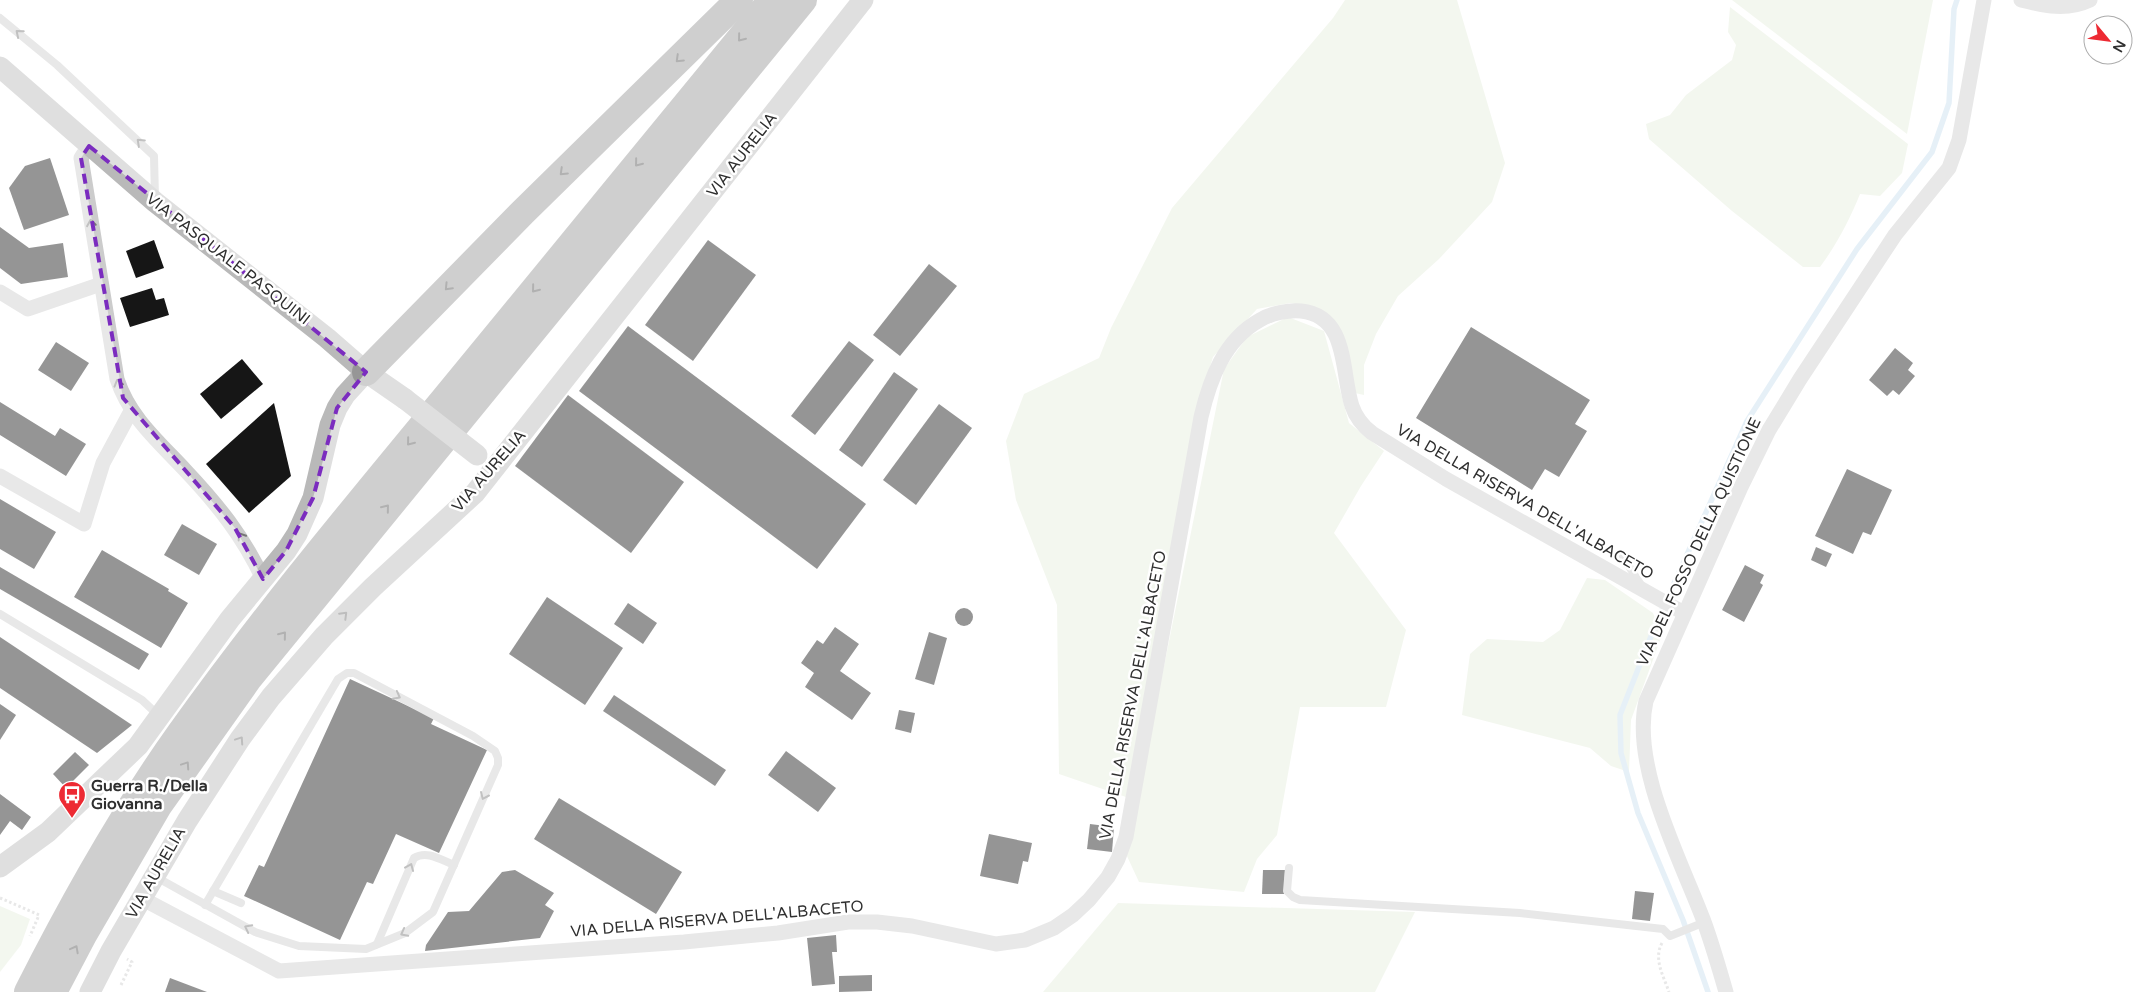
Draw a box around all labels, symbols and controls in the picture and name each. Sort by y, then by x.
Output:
north arrow [2083,15,2133,65]
one-way arrow [16,31,25,39]
one-way arrow [737,32,746,41]
text: N [2109,37,2129,55]
one-way arrow [676,53,685,62]
street label: VIA AURELIA [702,108,782,202]
one-way arrow [136,139,145,148]
one-way arrow [635,158,644,167]
one-way arrow [560,166,569,175]
street label: VIA PASQUALE PASQUINI [142,189,314,329]
one-way arrow [87,218,97,227]
one-way arrow [445,282,454,291]
one-way arrow [532,283,541,292]
one-way arrow [114,379,124,388]
street label: VIA DEL FOSSO DELLA QUISTIONE [1632,414,1766,670]
street label: VIA DELLA RISERVA DELL'ALBACETO [1393,420,1657,584]
street label: VIA AURELIA [448,426,530,516]
one-way arrow [406,436,415,445]
one-way arrow [380,505,389,514]
one-way arrow [237,532,247,541]
street label: VIA DELLA RISERVA DELL'ALBACETO [1095,549,1171,841]
one-way arrow [338,612,347,621]
one-way arrow [278,632,286,641]
one-way arrow [392,690,401,700]
one-way arrow [234,736,243,746]
one-way arrow [180,761,189,771]
place label: Guerra R./Della Giovanna [91,776,208,814]
bus stop icon: Guerra R./Della Giovanna [57,780,87,819]
one-way arrow [480,791,491,800]
street label: VIA AURELIA [122,823,190,923]
one-way arrow [404,863,414,872]
street label: VIA DELLA RISERVA DELL'ALBACETO [570,896,864,942]
one-way arrow [244,924,253,934]
one-way arrow [400,926,409,936]
one-way arrow [69,945,79,954]

